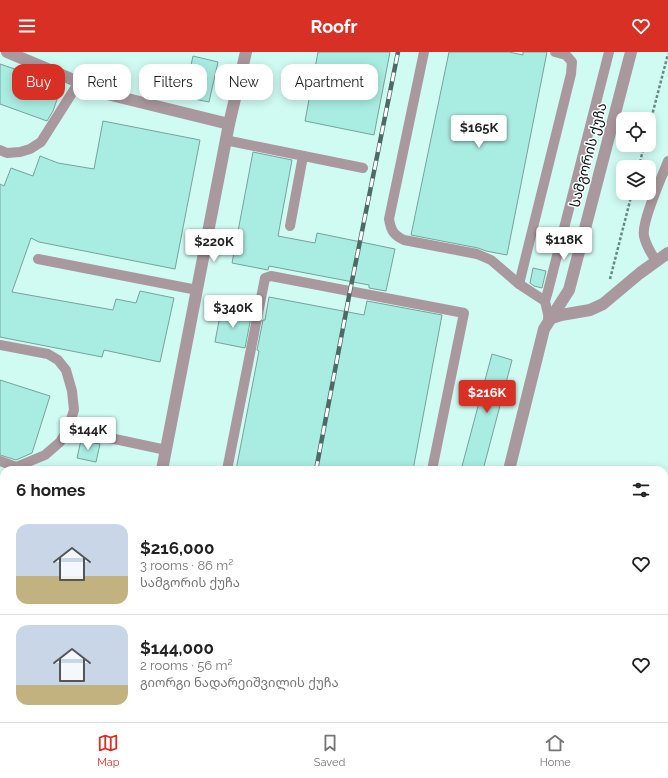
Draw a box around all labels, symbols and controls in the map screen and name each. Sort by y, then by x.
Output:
icon: menu [16,15,38,37]
icon: heart [630,15,652,37]
text: Roofr [310,16,358,37]
chip: Buy [12,64,65,100]
chip: Rent [73,64,131,100]
chip: Filters [139,64,207,100]
chip: New [215,64,273,100]
chip: Apartment [281,64,378,100]
street label: სამგორის ქუჩა [566,101,611,209]
map controls [616,112,656,200]
button: locate [616,112,656,152]
pin: $165K [451,115,507,149]
text: $165K [460,120,498,135]
button: layers [616,160,656,200]
pin: $118K [536,227,592,261]
pin: $220K [186,229,242,263]
text: $118K [545,232,583,247]
text: $220K [194,234,234,249]
pin: $340K [205,295,261,329]
text: $340K [213,300,253,315]
pin: $216K [459,380,515,414]
text: $216K [468,385,506,400]
pin: $144K [60,417,116,451]
text: $144K [69,422,107,437]
icon: filters [630,479,652,501]
text: 6 homes [16,480,85,500]
text: $216,000 [140,538,214,558]
icon: home [48,540,96,588]
icon: heart [630,553,652,575]
text: 3 rooms · 86 m² [140,558,233,573]
text: სამგორის ქუჩა [140,575,240,590]
text: $144,000 [140,638,214,658]
icon: home [48,641,96,689]
icon: heart [630,654,652,676]
text: 2 rooms · 56 m² [140,658,232,673]
text: გიორგი ნადარეიშვილის ქუჩა [140,675,339,690]
tab: Map [97,732,120,769]
tab: Saved [314,732,345,769]
tab: Home [540,732,571,769]

